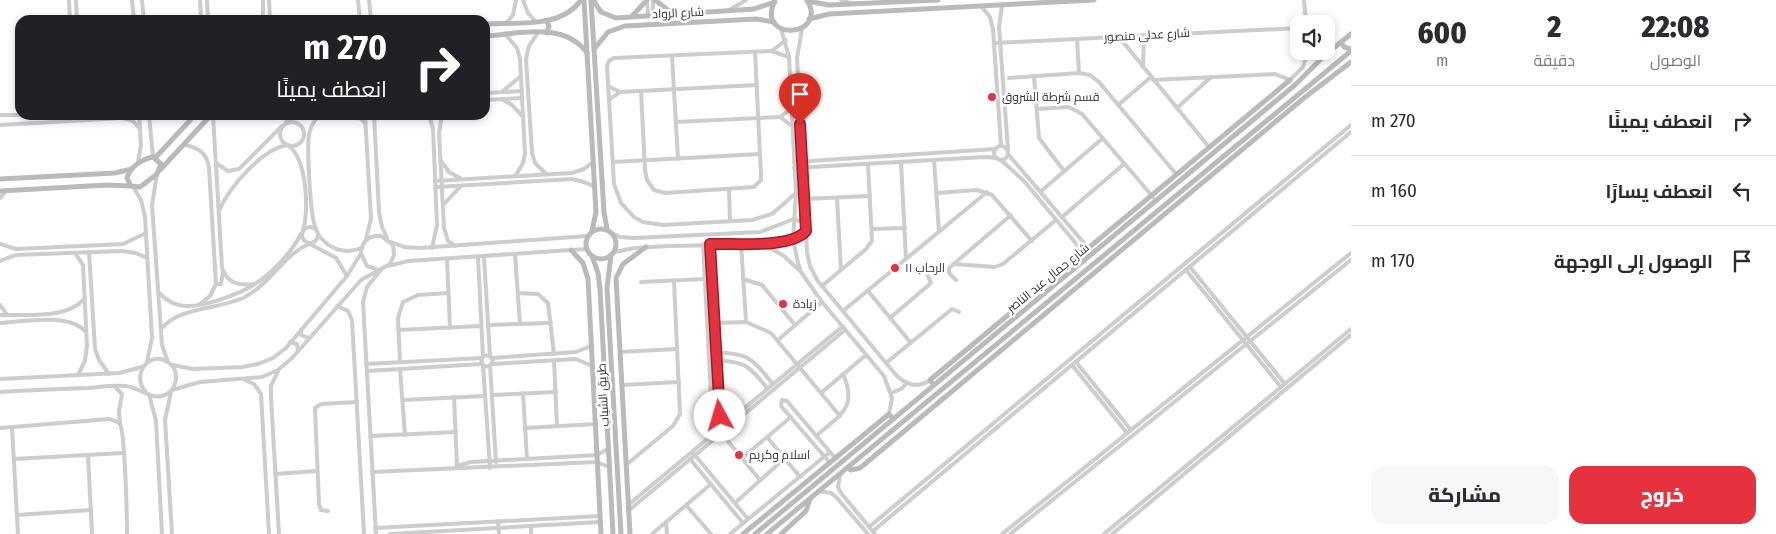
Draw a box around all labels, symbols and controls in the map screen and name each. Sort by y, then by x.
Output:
street label: شارع الرواد [652,5,704,22]
text: 2 [1547,9,1561,45]
text: 22:08 [1642,9,1709,45]
map controls [1290,15,1335,60]
button: sound [1290,15,1335,60]
text: 600 [1418,15,1467,51]
text: 270 m [303,26,387,68]
street label: شارع عدلى منصور [1103,26,1191,45]
icon: right [405,35,470,100]
text: m [1436,51,1448,70]
text: دقيقة [1533,51,1575,70]
text: الوصول [1650,51,1701,70]
pin [779,73,821,124]
text: انعطف يمينًا [276,76,387,103]
icon: arrive [786,80,814,108]
place label: قسم شرطة الشروق [1002,90,1099,105]
marker: قسم شرطة الشروق [986,91,998,103]
icon: right [1728,107,1756,135]
text: 270 m [1371,109,1416,132]
text: انعطف يمينًا [1608,110,1713,133]
icon: left [1728,177,1756,205]
text: 160 m [1371,179,1417,202]
text: انعطف يسارًا [1605,180,1713,203]
street label: شارع جمال عبد الناصر [1003,241,1093,317]
icon: arrive [1728,247,1756,275]
text: 170 m [1371,249,1415,272]
text: الوصول إلى الوجهة [1554,250,1713,273]
place label: الرحاب ١١ [905,261,945,275]
marker: الرحاب ١١ [889,262,901,274]
place label: زيادة [793,297,817,311]
marker: زيادة [777,298,789,310]
street label: طريق الشباب [594,363,612,427]
position arrow [693,389,745,441]
place label: اسلام وكريم [749,448,810,463]
marker: اسلام وكريم [733,449,745,461]
button: مشاركة [1371,466,1559,524]
button: خروج [1569,466,1756,524]

